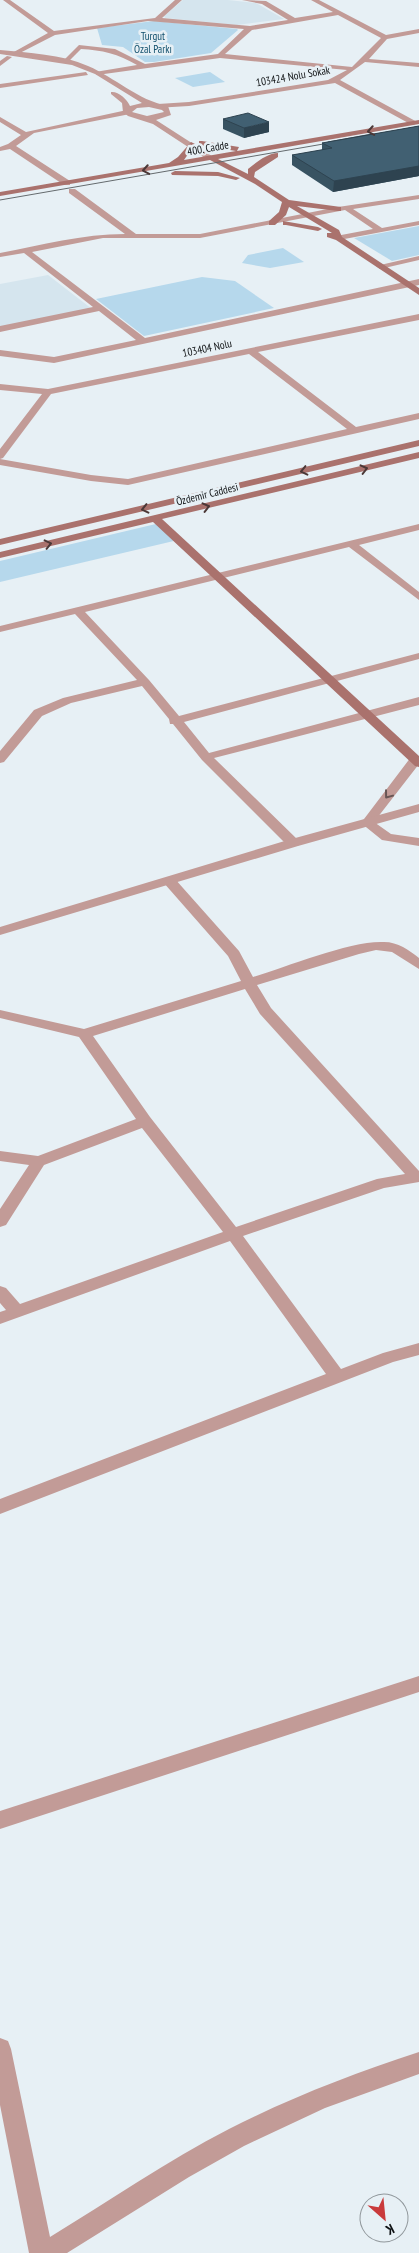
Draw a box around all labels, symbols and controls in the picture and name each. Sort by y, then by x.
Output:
park label: Turgut Özal Parkı [134,29,172,56]
street label: 103424 Nolu Sokak [255,62,332,89]
one-way arrow [367,125,375,135]
street label: 400. Cadde [186,137,230,159]
one-way arrow [142,164,150,174]
street label: 103404 Nolu [181,336,233,360]
one-way arrow [359,464,368,475]
one-way arrow [299,465,308,476]
street label: Özdemir Caddesi [175,480,239,508]
one-way arrow [201,502,210,513]
one-way arrow [141,503,150,513]
one-way arrow [43,539,52,550]
one-way arrow [385,789,394,799]
north arrow [359,2193,409,2243]
text: K [382,2220,397,2240]

